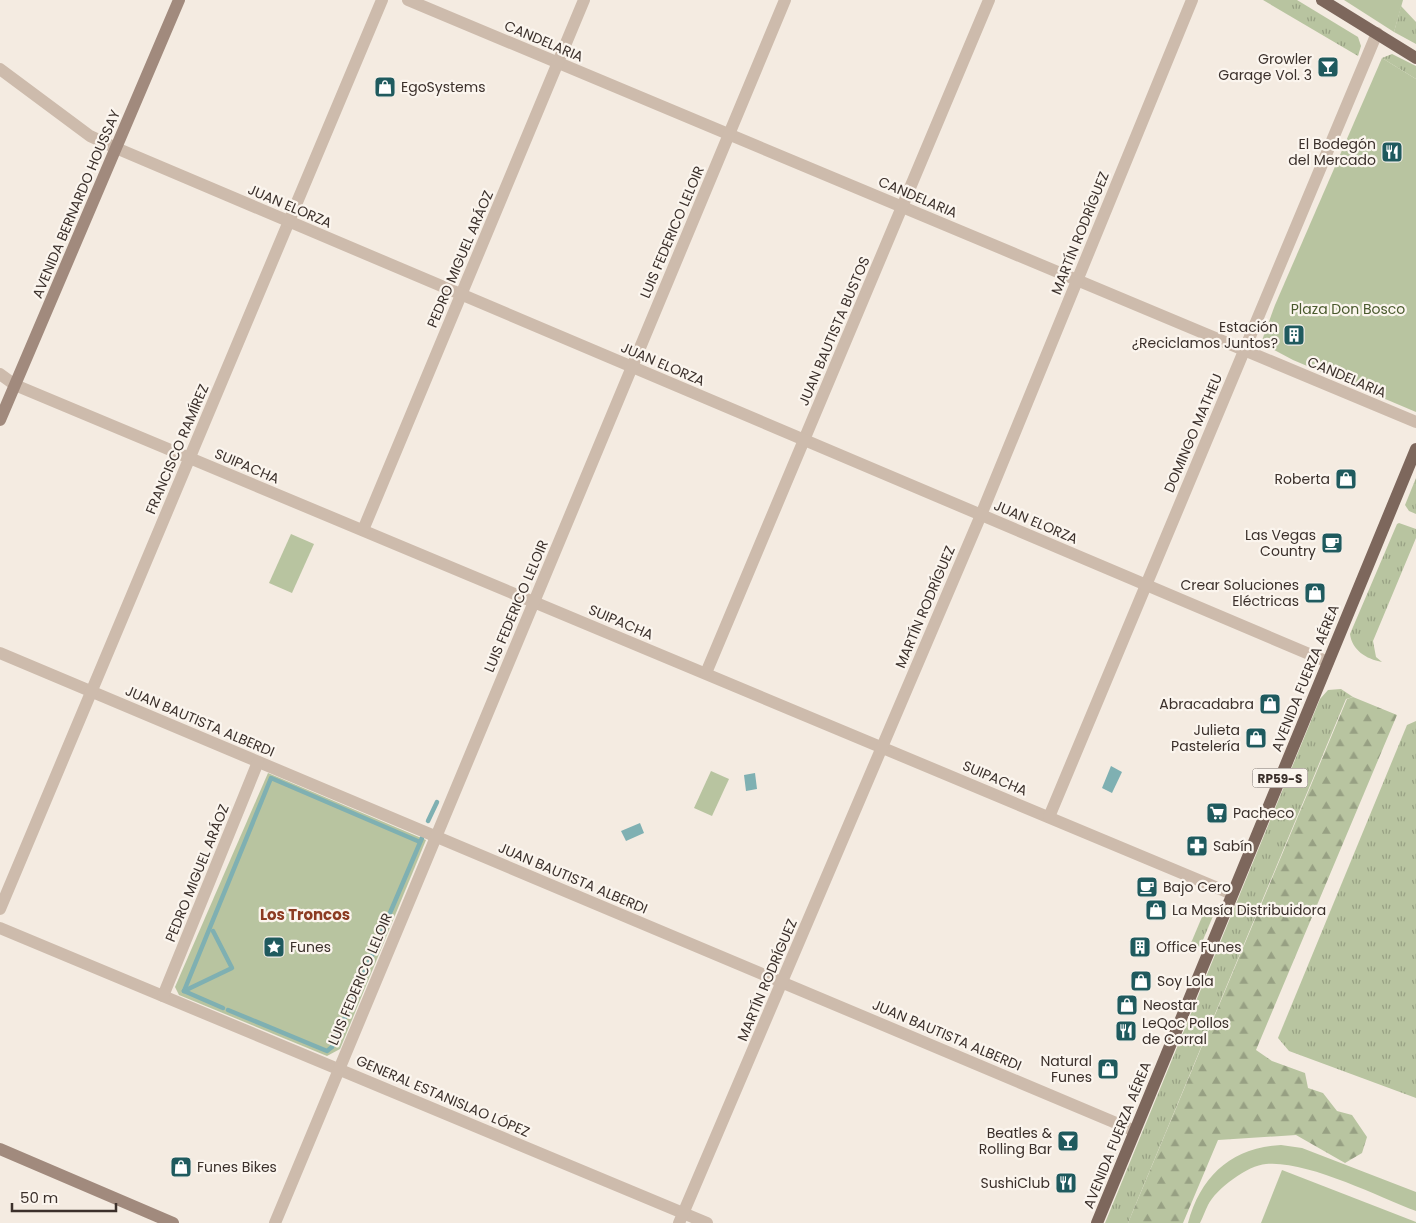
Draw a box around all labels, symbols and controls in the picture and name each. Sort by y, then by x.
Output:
street label: CANDELARIA [501,15,587,67]
place label: Growler Garage Vol. 3 [1218,49,1312,85]
bar icon: Growler Garage Vol. 3 [1316,55,1340,79]
shop icon: EgoSystems [373,75,397,99]
place label: EgoSystems [401,77,486,97]
street label: AVENIDA BERNARDO HOUSSAY [27,107,125,301]
place label: El Bodegón del Mercado [1288,134,1376,170]
restaurant icon: El Bodegón del Mercado [1380,140,1404,164]
street label: LUIS FEDERICO LELOIR [635,163,709,301]
street label: MARTÍN RODRÍGUEZ [1046,168,1114,298]
street label: CANDELARIA [875,171,961,223]
street label: JUAN ELORZA [245,179,335,233]
street label: PEDRO MIGUEL ARÁOZ [422,187,498,331]
street label: JUAN BAUTISTA BUSTOS [793,253,875,409]
park label: Plaza Don Bosco [1291,299,1405,319]
place label: Estación ¿Reciclamos Juntos? [1132,317,1278,353]
building icon: Estación ¿Reciclamos Juntos? [1282,323,1306,347]
street label: JUAN ELORZA [618,337,708,391]
street label: CANDELARIA [1304,351,1390,403]
street label: DOMINGO MATHEU [1159,371,1227,495]
street label: FRANCISCO RAMÍREZ [141,381,213,517]
street label: SUIPACHA [212,443,282,489]
shop icon: Roberta [1334,467,1358,491]
place label: Roberta [1275,469,1330,489]
street label: JUAN ELORZA [991,495,1081,549]
place label: Las Vegas Country [1245,525,1316,561]
cafe icon: Las Vegas Country [1320,531,1344,555]
street label: LUIS FEDERICO LELOIR [479,537,553,675]
street label: MARTÍN RODRÍGUEZ [890,543,960,671]
place label: Crear Soluciones Eléctricas [1180,575,1299,611]
shop icon: Crear Soluciones Eléctricas [1303,581,1327,605]
street label: SUIPACHA [586,599,656,645]
street label: AVENIDA FUERZA AÉREA [1266,601,1344,755]
street label: JUAN BAUTISTA ALBERDI [122,680,278,762]
shop icon: Abracadabra [1258,692,1282,716]
place label: Abracadabra [1159,694,1254,714]
place label: Julieta Pastelería [1171,720,1240,756]
shop icon: Julieta Pastelería [1244,726,1268,750]
street label: SUIPACHA [960,755,1030,801]
road number: RP59-S [1252,768,1308,788]
street label: PEDRO MIGUEL ARÁOZ [160,801,234,945]
supermarket icon: Pacheco [1205,801,1229,825]
place label: Pacheco [1233,803,1294,823]
pharmacy icon: Sabín [1185,834,1209,858]
place label: Sabín [1213,836,1253,856]
street label: JUAN BAUTISTA ALBERDI [495,837,651,919]
cafe icon: Bajo Cero [1135,875,1159,899]
place label: Bajo Cero [1163,877,1231,897]
shop icon: La Masía Distribuidora [1144,898,1168,922]
place label: La Masía Distribuidora [1172,900,1326,920]
district label: Los Troncos [260,904,350,925]
street label: LUIS FEDERICO LELOIR [323,910,397,1048]
street label: MARTÍN RODRÍGUEZ [732,916,802,1044]
place icon: Funes [262,935,286,959]
building icon: Office Funes [1128,935,1152,959]
place label: Funes [290,937,331,957]
place label: Office Funes [1156,937,1242,957]
shop icon: Soy Lola [1129,969,1153,993]
place label: Soy Lola [1157,971,1214,991]
shop icon: Neostar [1115,993,1139,1017]
street label: JUAN BAUTISTA ALBERDI [869,994,1025,1076]
place label: Neostar [1143,995,1198,1015]
place label: LeQoc Pollos de Corral [1142,1013,1229,1049]
restaurant icon: LeQoc Pollos de Corral [1114,1019,1138,1043]
street label: GENERAL ESTANISLAO LÓPEZ [353,1050,533,1142]
place label: Natural Funes [1041,1051,1092,1087]
shop icon: Natural Funes [1096,1057,1120,1081]
street label: AVENIDA FUERZA AÉREA [1078,1058,1156,1212]
place label: Beatles & Rolling Bar [979,1123,1053,1159]
bar icon: Beatles & Rolling Bar [1056,1129,1080,1153]
shop icon: Funes Bikes [169,1155,193,1179]
place label: Funes Bikes [197,1157,277,1177]
restaurant icon: SushiClub [1054,1171,1078,1195]
place label: SushiClub [980,1173,1050,1193]
scale bar [12,1180,116,1212]
text: 50 m [20,1187,58,1208]

